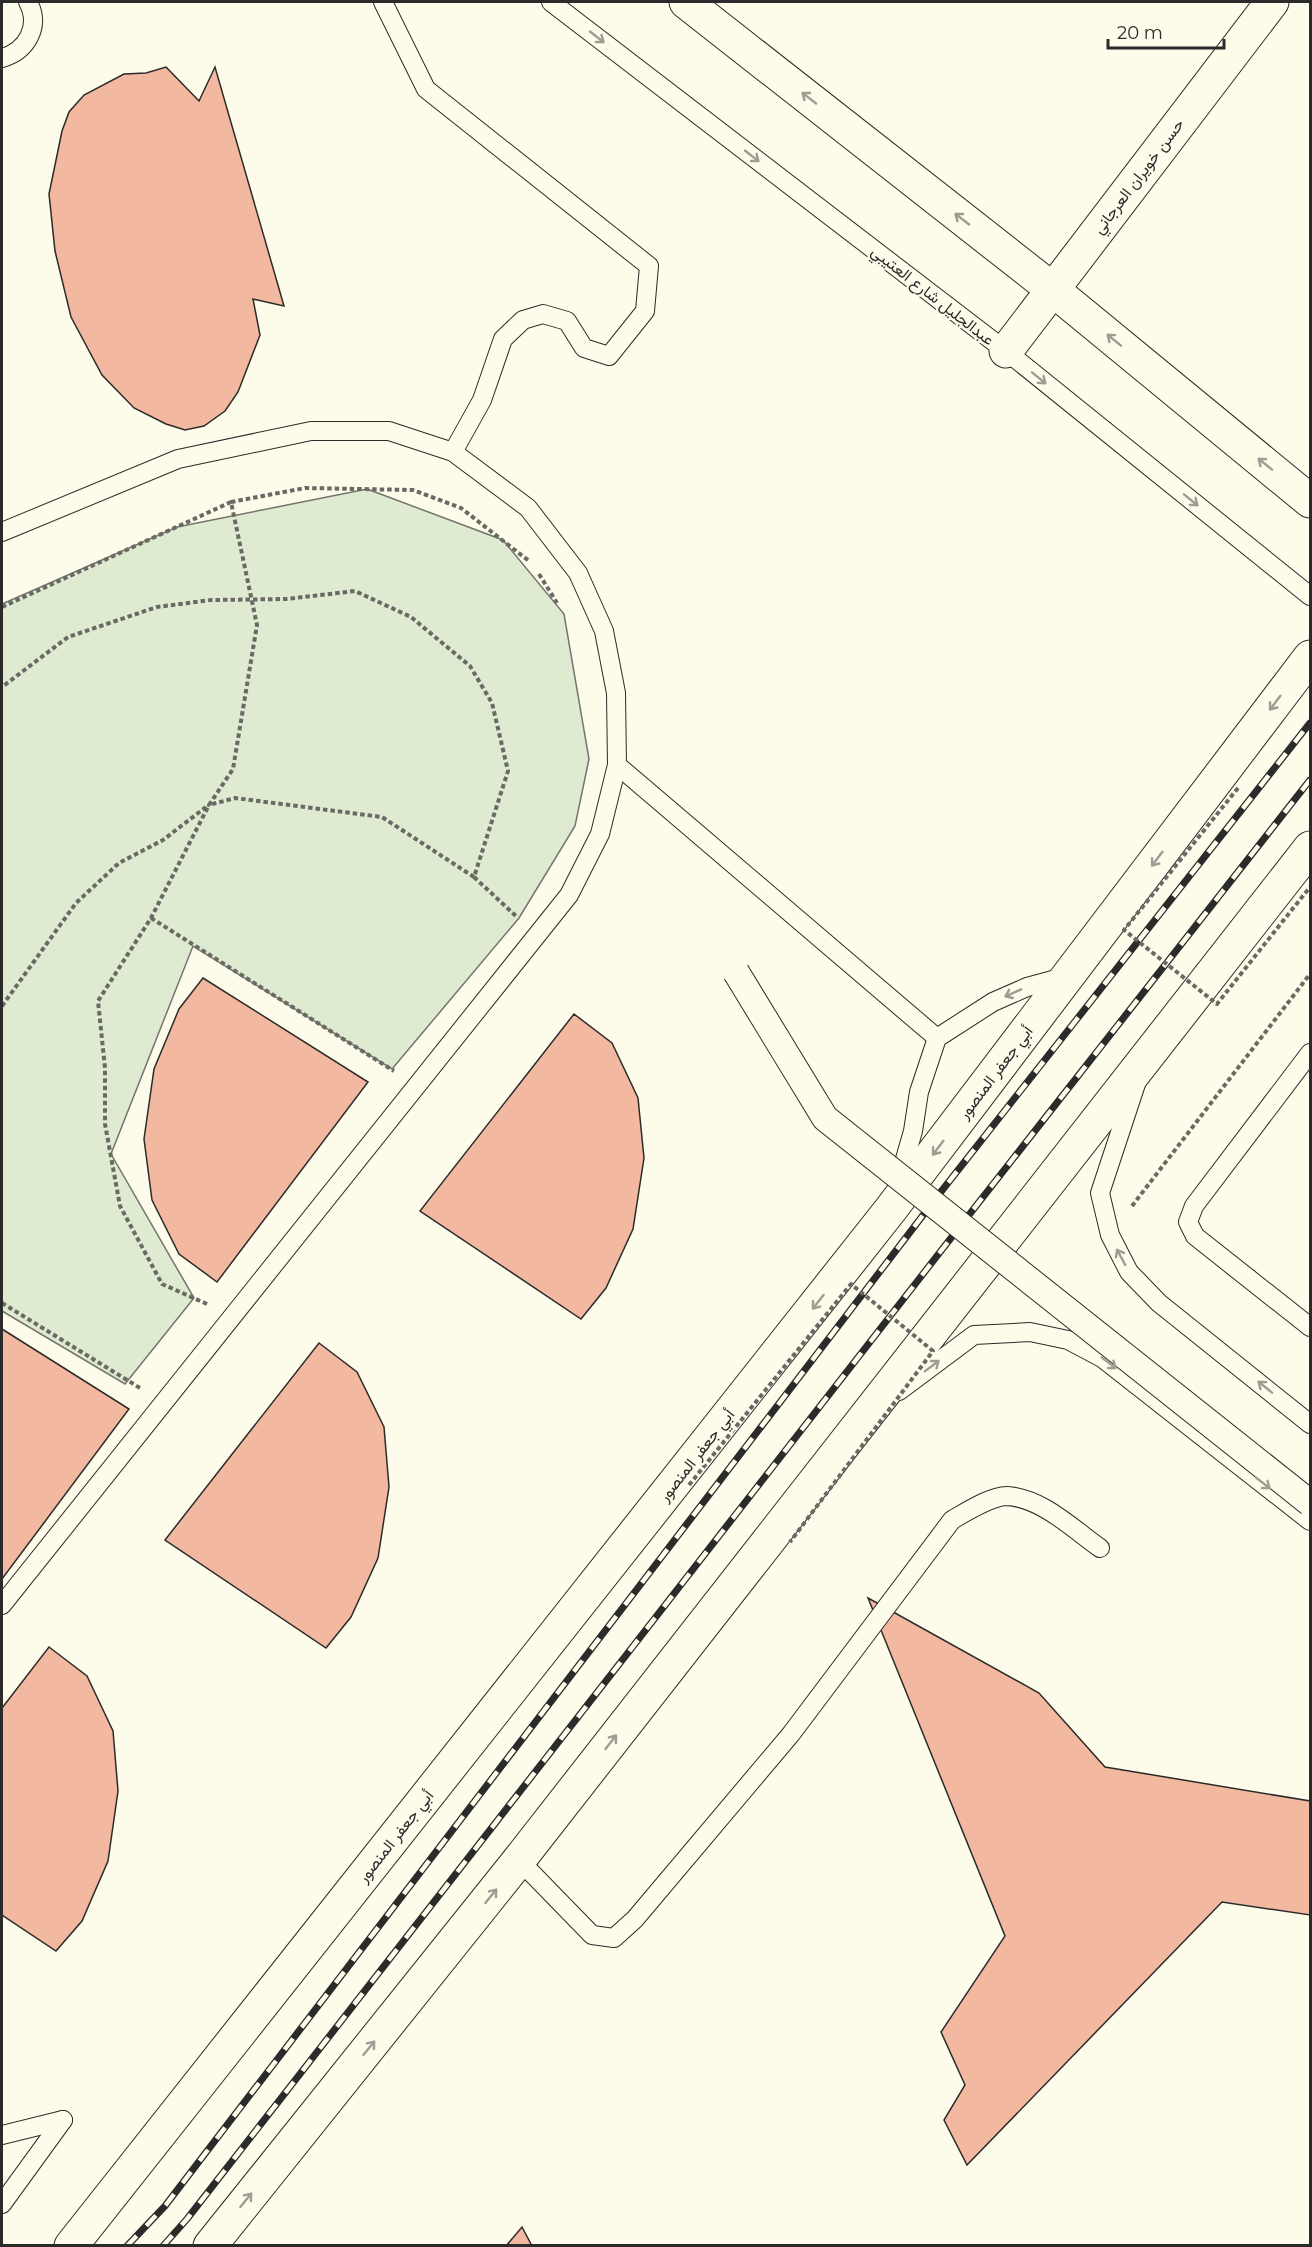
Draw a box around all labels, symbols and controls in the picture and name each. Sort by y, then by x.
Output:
scale bar [1108,12,1224,50]
text: 20 m [1117,22,1163,44]
one-way arrow [589,31,605,44]
one-way arrow [801,91,817,104]
street label: حسن خويران العرجاني [1089,115,1191,240]
one-way arrow [743,149,759,162]
one-way arrow [954,212,970,225]
street label: عبدالجليل شارع العتيبي [865,241,998,352]
one-way arrow [1106,334,1122,347]
one-way arrow [1031,371,1047,384]
one-way arrow [1258,457,1273,471]
one-way arrow [1183,493,1199,506]
one-way arrow [1269,695,1281,711]
one-way arrow [1151,850,1164,866]
one-way arrow [1004,988,1022,999]
street label: أبي جعفر المنصور [954,1022,1040,1126]
one-way arrow [932,1139,944,1155]
one-way arrow [1115,1249,1127,1267]
one-way arrow [812,1293,825,1309]
one-way arrow [1101,1357,1117,1370]
one-way arrow [923,1360,939,1372]
one-way arrow [1257,1381,1273,1394]
street label: أبي جعفر المنصور [654,1405,742,1509]
one-way arrow [1254,1477,1270,1490]
one-way arrow [605,1735,618,1751]
street label: أبي جعفر المنصور [353,1786,441,1890]
one-way arrow [484,1888,497,1904]
one-way arrow [362,2040,375,2056]
one-way arrow [240,2192,253,2208]

